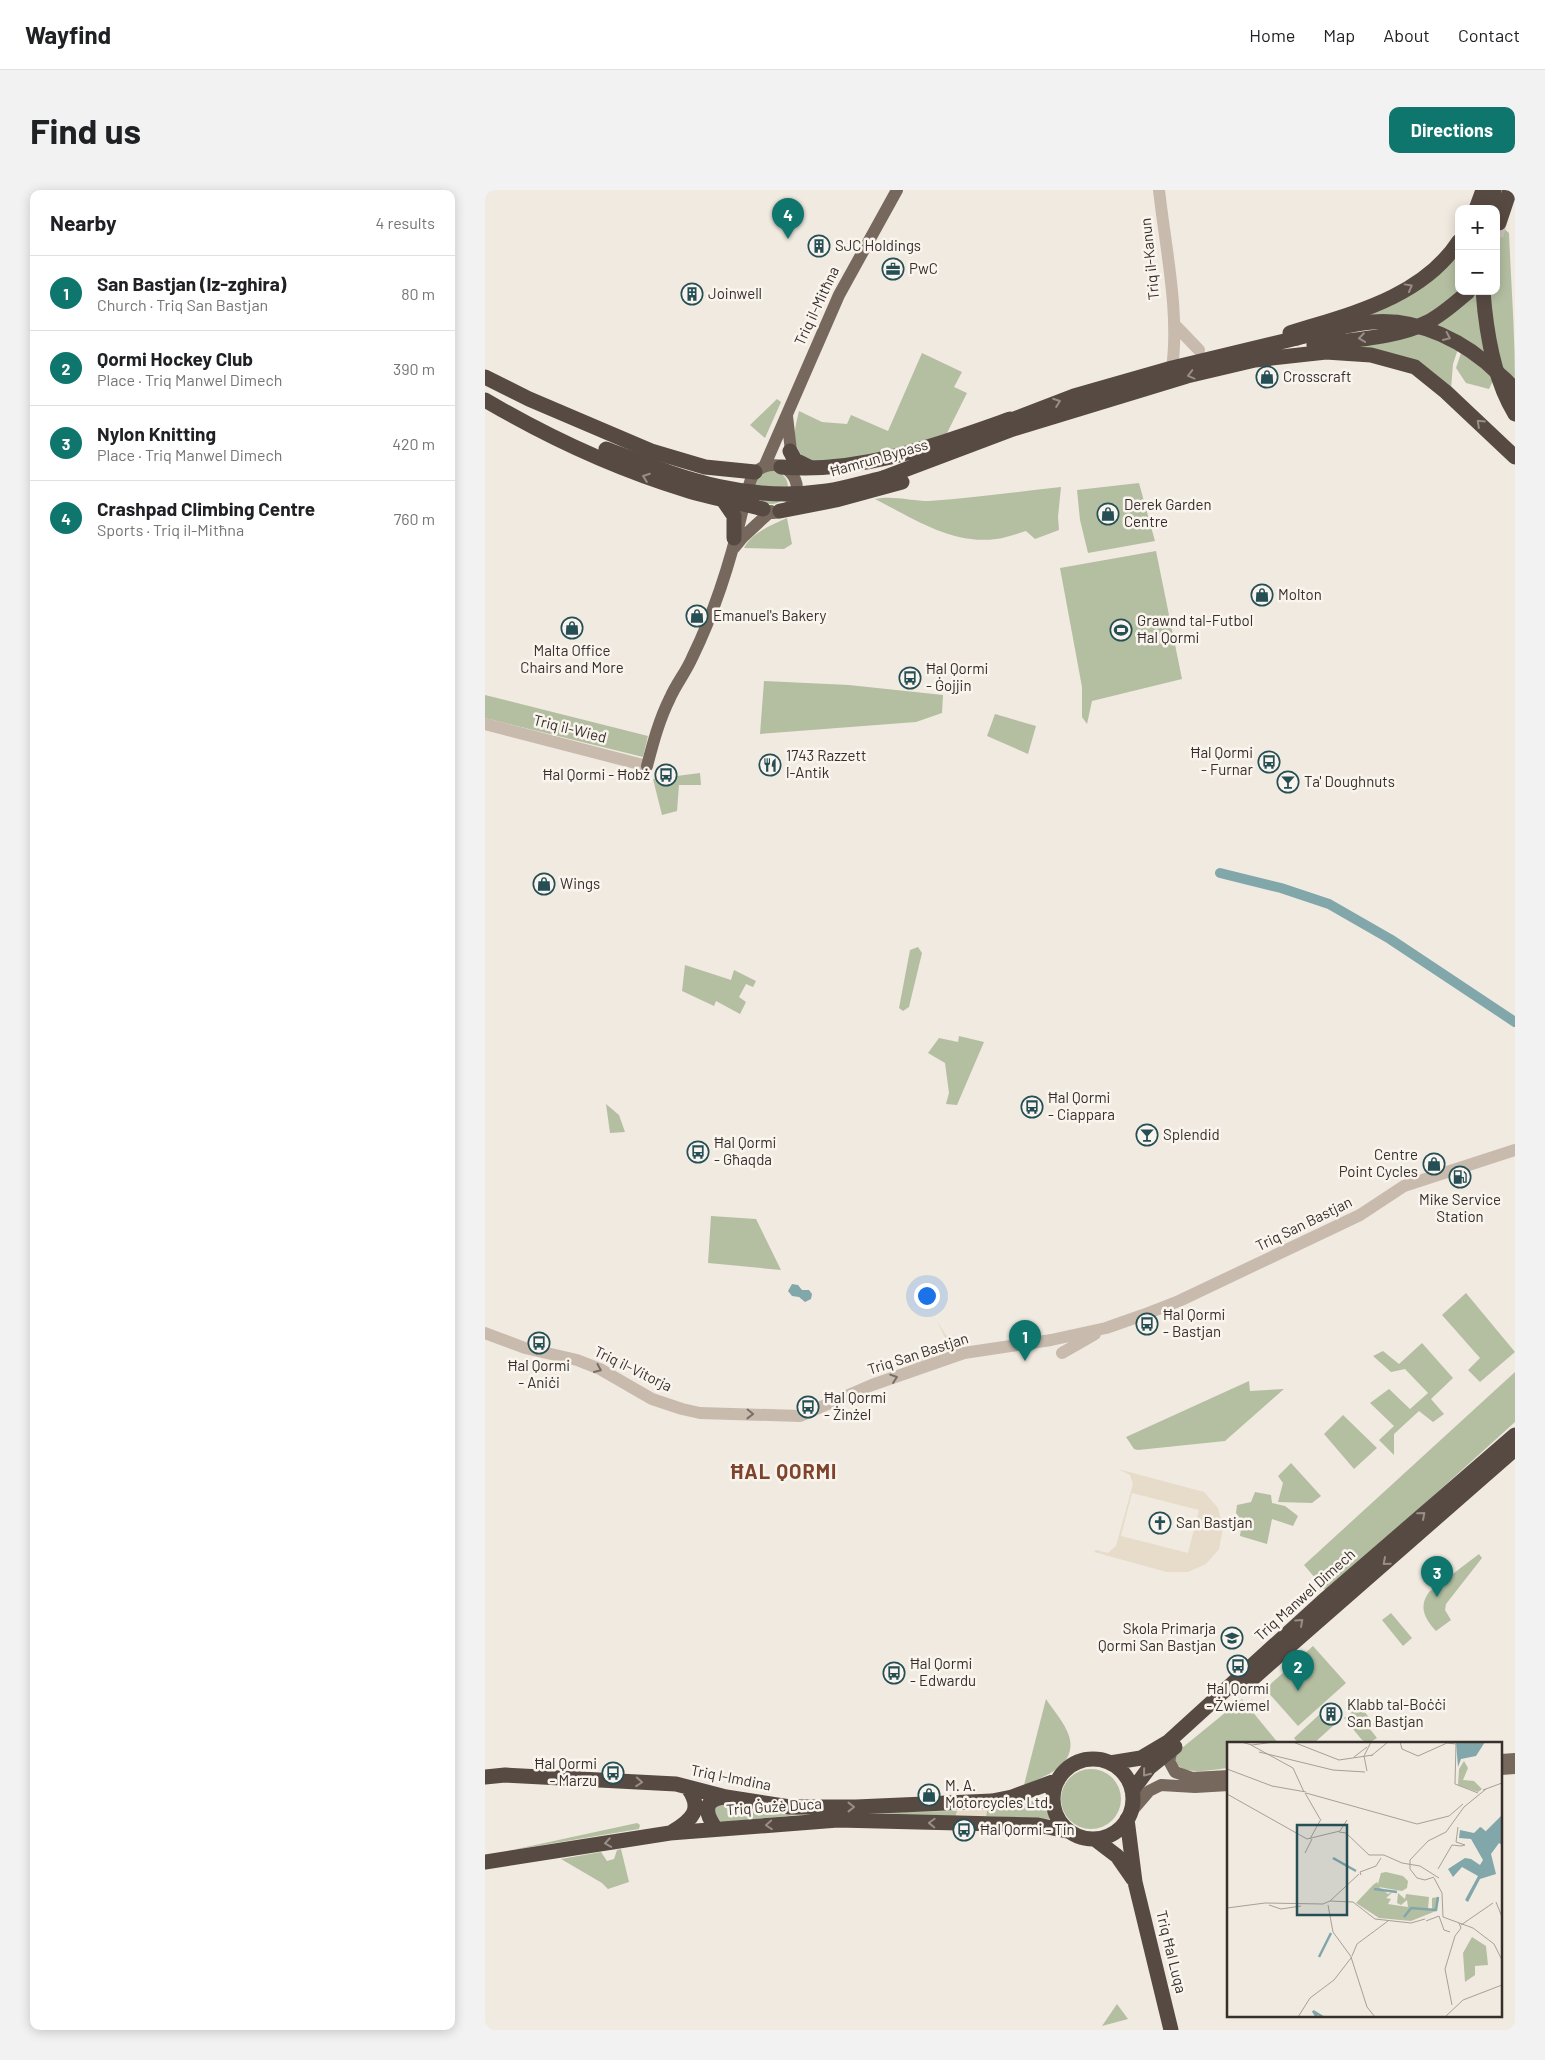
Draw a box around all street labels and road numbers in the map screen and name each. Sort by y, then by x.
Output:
street label: Triq il-Kanun [1136,217,1162,301]
street label: Triq il-Mitħna [790,263,842,348]
street label: Ħamrun Bypass [828,434,930,480]
street label: Triq il-Wied [532,710,609,746]
street label: Triq San Bastjan [1252,1192,1355,1254]
street label: Triq San Bastjan [865,1328,970,1378]
street label: Triq il-Vitorja [592,1342,675,1395]
street label: Triq Manwel Dimech [1250,1544,1358,1644]
street label: Triq l-Imdina [689,1760,773,1794]
street label: Triq Ġużè Duca [726,1794,822,1818]
street label: Triq Ħal Luqa [1153,1908,1191,1995]

